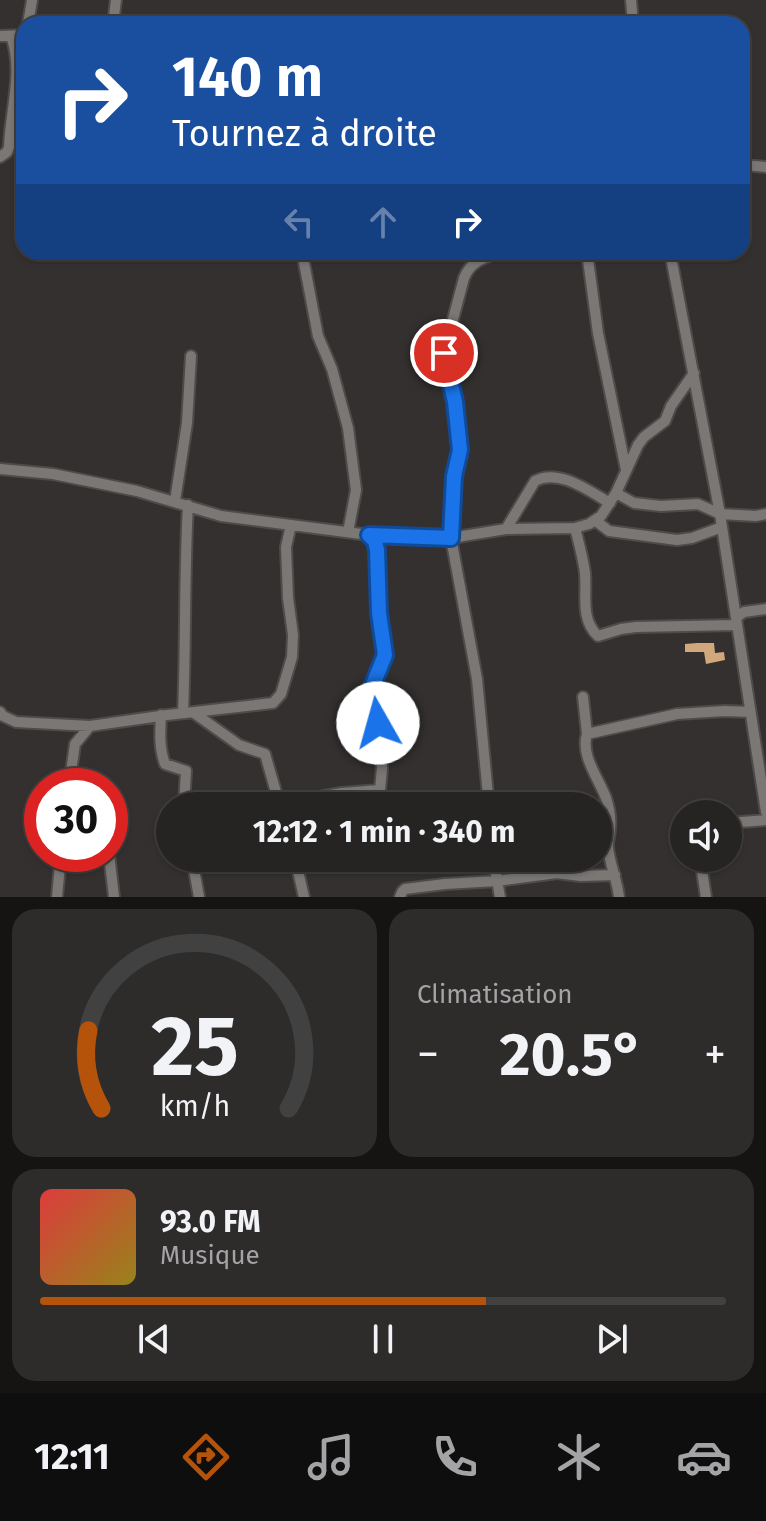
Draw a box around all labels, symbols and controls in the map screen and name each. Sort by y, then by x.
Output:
text: 140 m [172,44,323,111]
icon: right [40,48,144,152]
text: Tournez à droite [172,112,437,156]
icon: left [277,200,321,244]
icon: ahead [361,200,405,244]
icon: right [445,200,489,244]
pin [410,319,478,387]
icon: arrive [422,331,466,375]
position arrow [336,681,420,765]
speed limit sign: 30 [24,768,128,872]
map controls [670,800,742,872]
button: sound [670,800,742,872]
text: 12:12 · 1 min · 340 m [253,814,515,850]
text: Climatisation [417,979,573,1010]
text: 25 [151,997,238,1097]
text: 20.5° [500,1019,643,1091]
text: − [417,1028,439,1081]
text: + [704,1028,726,1081]
text: km/h [159,1089,230,1124]
text: 93.0 FM [160,1204,261,1240]
text: Musique [160,1240,260,1271]
icon: previous [132,1317,176,1361]
icon: pause [361,1317,405,1361]
icon: next [590,1317,634,1361]
icon: directions [178,1429,234,1485]
icon: music [303,1429,359,1485]
icon: phone [427,1429,483,1485]
icon: climate [551,1429,607,1485]
icon: car [676,1429,732,1485]
text: 12:11 [34,1435,110,1479]

